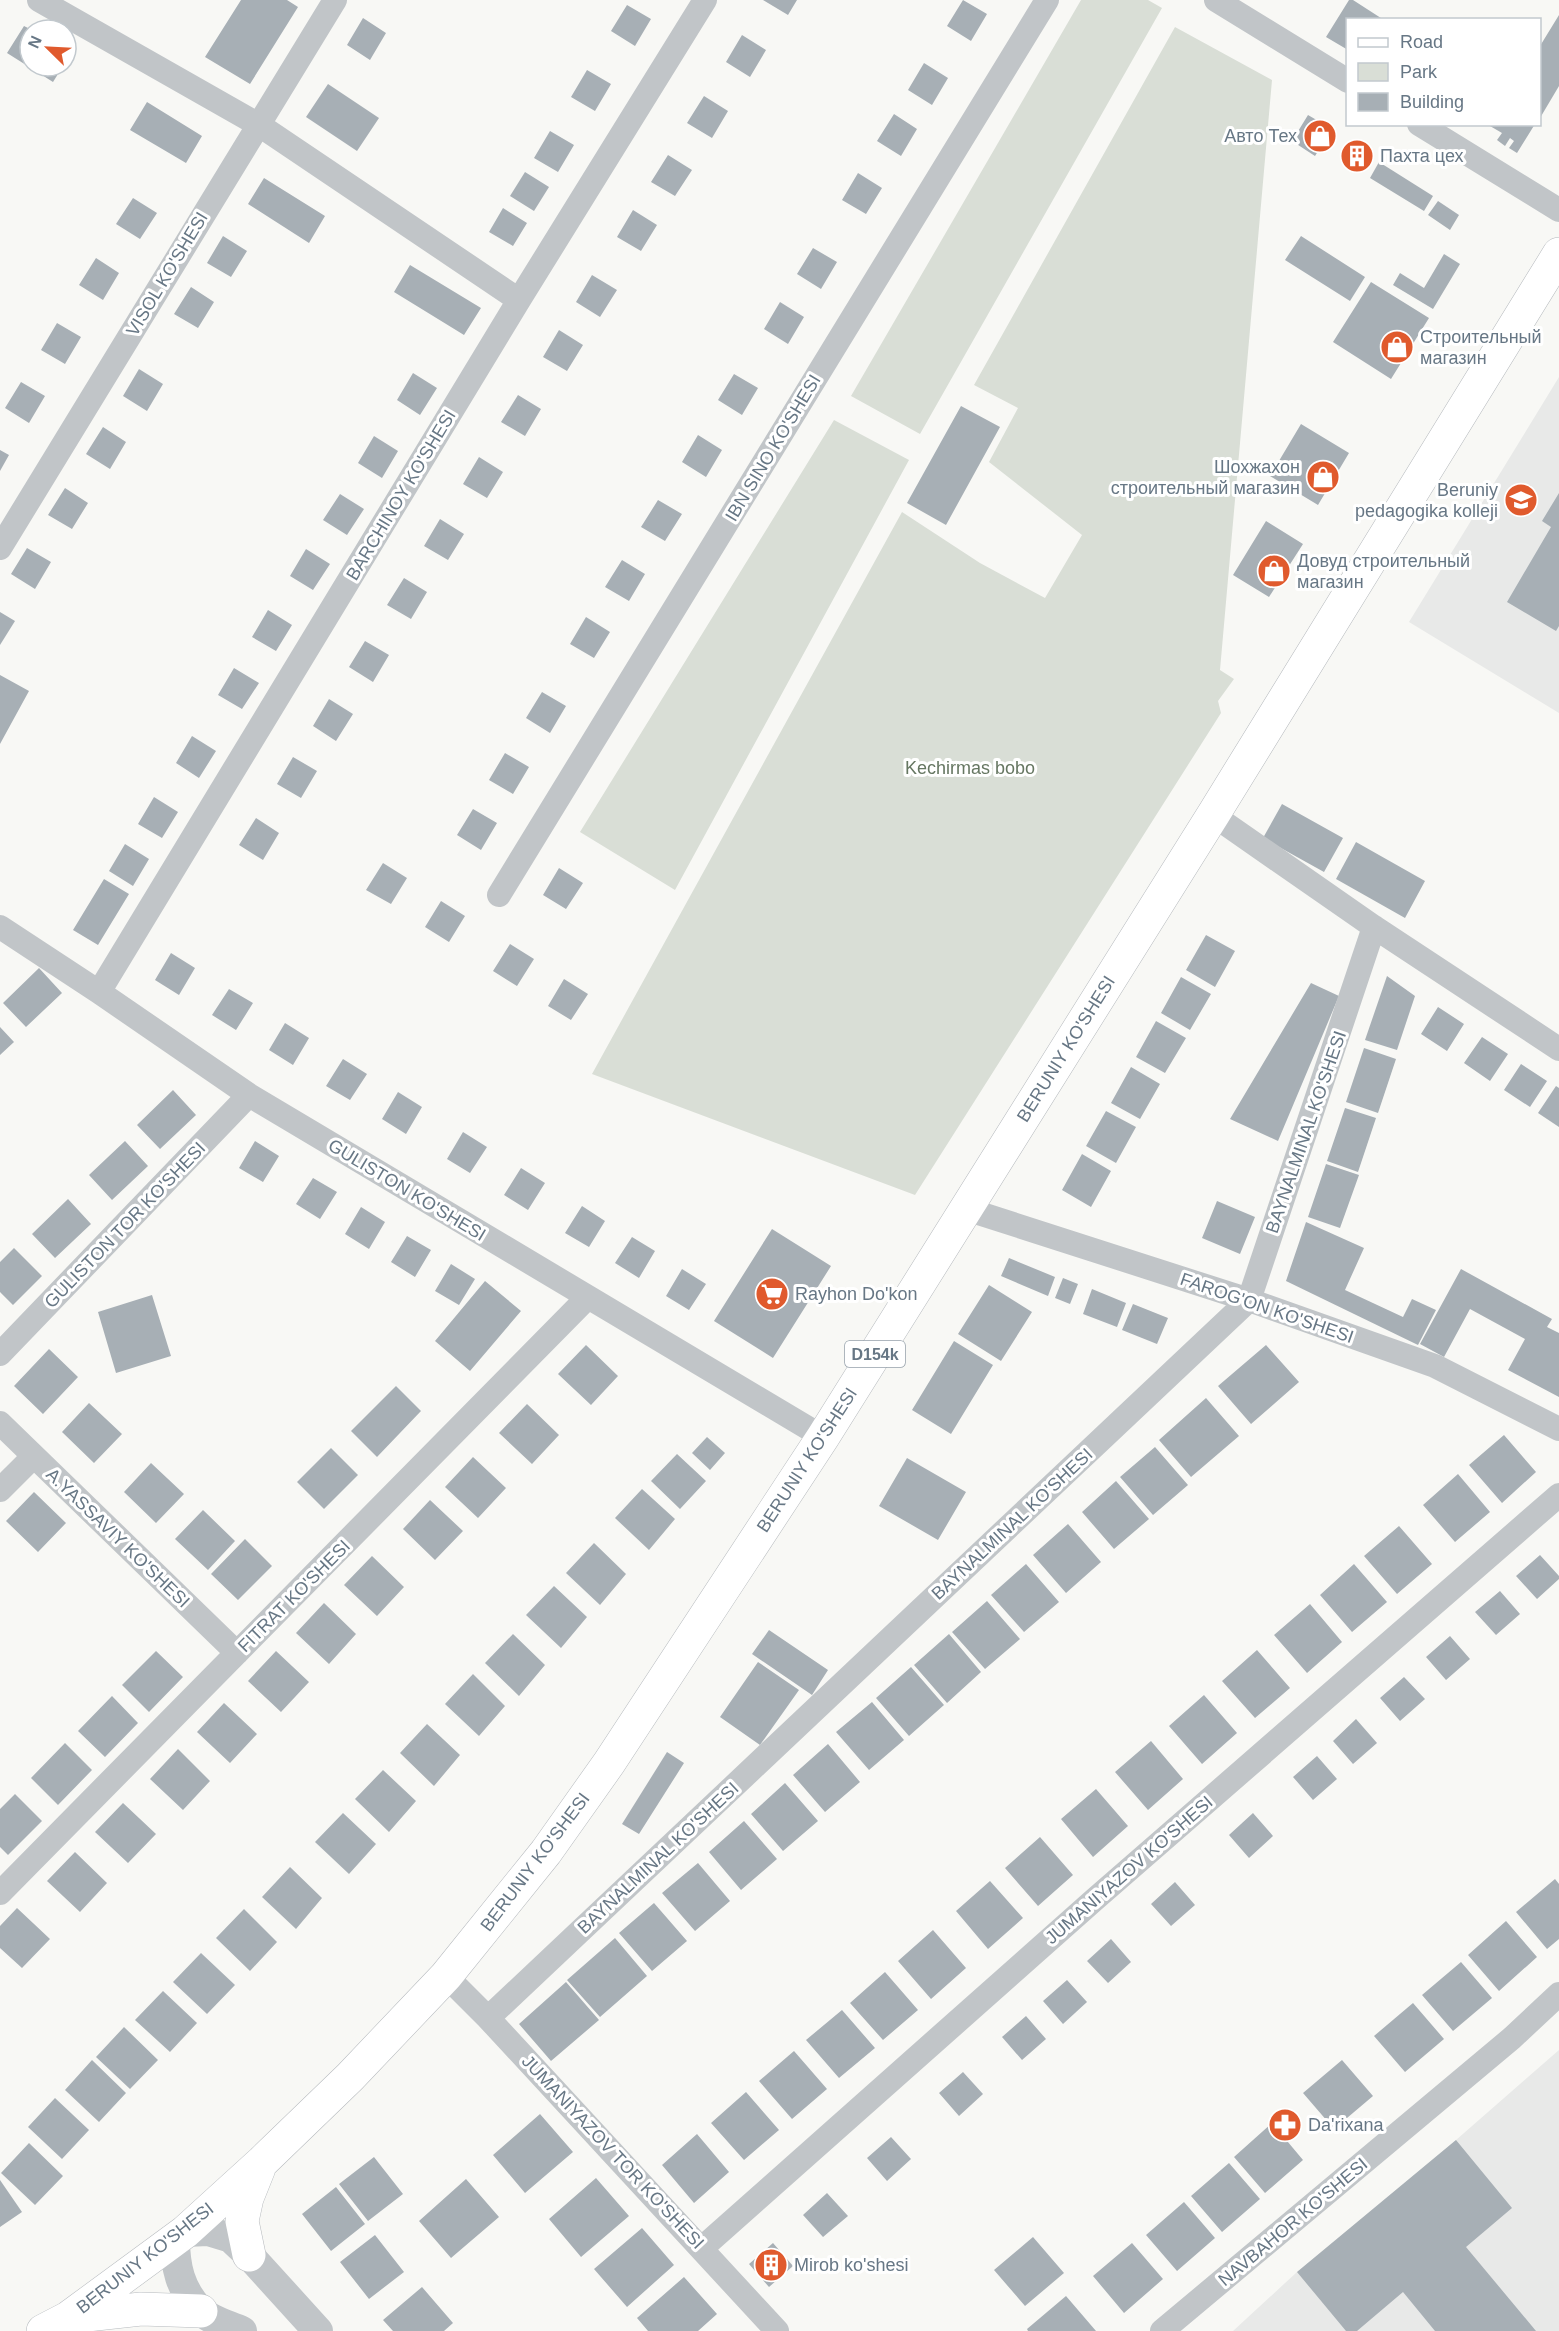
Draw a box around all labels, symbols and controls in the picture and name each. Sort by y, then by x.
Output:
north arrow [18,18,78,78]
legend [1346,18,1541,126]
text: Road [1400,32,1443,52]
text: N [25,33,45,51]
text: Park [1400,62,1438,82]
text: Building [1400,92,1464,112]
shop icon: Авто Тех [1302,118,1338,154]
place label: Авто Тех [1224,126,1297,146]
building icon: Пахта цех [1339,138,1375,174]
place label: Пахта цех [1380,146,1464,166]
street label: VISOL KO'SHESI [122,208,212,340]
place label: Строительный магазин [1420,327,1542,368]
shop icon: Строительный магазин [1379,329,1415,365]
street label: IBN SINO KO'SHESI [721,371,825,525]
street label: BARCHINOY KO'SHESI [342,406,460,584]
place label: Шохжахон строительный магазин [1111,457,1300,498]
shop icon: Шохжахон строительный магазин [1305,459,1341,495]
place label: Beruniy pedagogika kolleji [1355,480,1498,521]
school or university icon: Beruniy pedagogika kolleji [1503,482,1539,518]
place label: Довуд строительный магазин [1297,551,1470,592]
shop icon: Довуд строительный магазин [1256,553,1292,589]
park label: Kechirmas bobo [905,758,1035,778]
street label: BERUNIY KO'SHESI [1013,972,1119,1126]
street label: BAYNALMINAL KO'SHESI [1262,1028,1350,1236]
street label: GULISTON KO'SHESI [325,1135,489,1245]
street label: GULISTON TOR KO'SHESI [41,1138,209,1312]
street label: FAROG'ON KO'SHESI [1178,1269,1356,1347]
supermarket icon: Rayhon Do'kon [754,1276,790,1312]
place label: Rayhon Do'kon [795,1284,918,1304]
road number: D154k [845,1341,905,1367]
street label: BERUNIY KO'SHESI [753,1384,861,1536]
street label: BAYNALMINAL KO'SHESI [927,1444,1097,1604]
street label: A.YASSAVIY KO'SHESI [42,1464,194,1612]
street label: FITRAT KO'SHESI [234,1536,354,1656]
street label: BAYNALMINAL KO'SHESI [573,1778,743,1938]
street label: BERUNIY KO'SHESI [476,1789,594,1935]
street label: JUMANIYAZOV KO'SHESI [1041,1792,1217,1948]
street label: JUMANIYAZOV TOR KO'SHESI [518,2051,708,2253]
pharmacy icon: Da'rixana [1267,2107,1303,2143]
place label: Da'rixana [1308,2115,1384,2135]
street label: NAVBAHOR KO'SHESI [1215,2154,1371,2290]
street label: BERUNIY KO'SHESI [73,2198,217,2318]
building icon: Mirob ko'shesi [753,2247,789,2283]
place label: Mirob ko'shesi [794,2255,908,2275]

